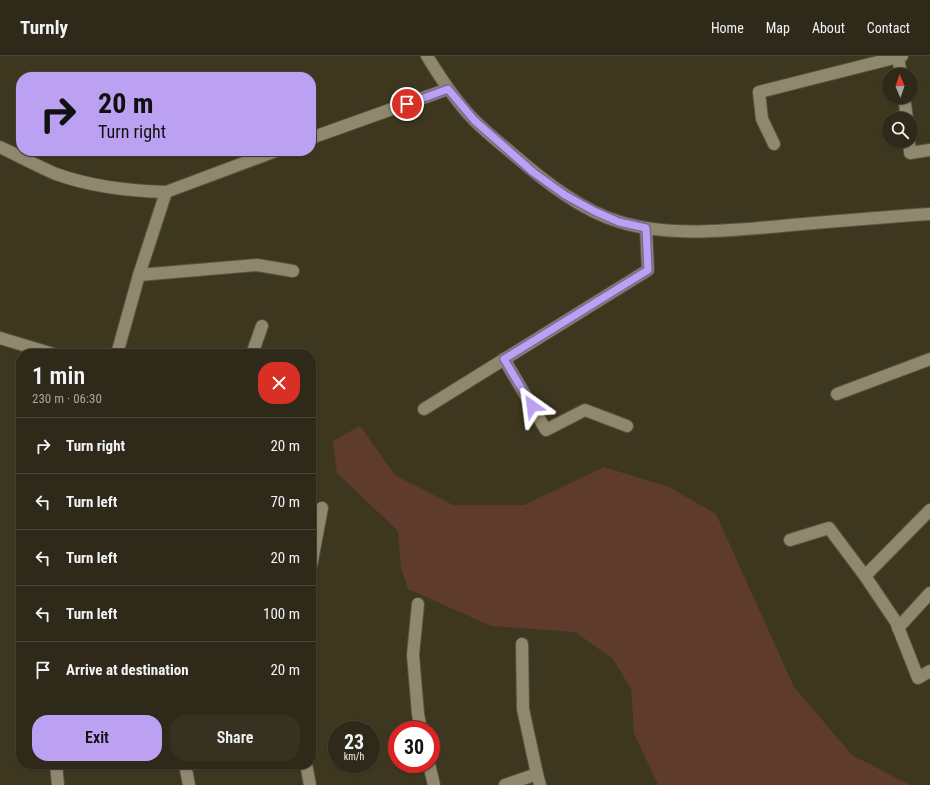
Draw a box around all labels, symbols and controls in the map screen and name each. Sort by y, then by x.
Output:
text: Turnly [20,16,68,39]
text: Home [711,20,744,36]
text: Map [766,20,790,36]
text: About [812,20,845,36]
text: Contact [867,20,910,36]
north arrow [882,68,918,104]
map controls [882,68,918,148]
text: 20 m [98,87,154,120]
pin [390,87,424,121]
icon: right [32,88,84,140]
icon: arrive [396,93,418,115]
button: search [882,112,918,148]
text: Turn right [98,121,166,142]
text: 1 min [32,362,85,390]
button: close [258,362,300,404]
position arrow [511,385,553,427]
text: 230 m · 06:30 [32,391,102,406]
icon: right [32,435,54,457]
text: Turn right [66,437,125,455]
text: 20 m [270,437,300,455]
icon: left [32,491,54,513]
text: Turn left [66,493,117,511]
text: 70 m [270,493,300,511]
icon: left [32,547,54,569]
text: Turn left [66,549,117,567]
text: 20 m [270,549,300,567]
icon: left [32,603,54,625]
text: Turn left [66,605,117,623]
text: 100 m [263,605,300,623]
icon: arrive [32,659,54,681]
text: Arrive at destination [66,661,189,679]
text: 20 m [270,661,300,679]
button: Exit [32,715,162,761]
button: Share [170,715,300,761]
speed limit sign: 30 [388,721,440,773]
text: 23 [344,730,364,754]
text: km/h [344,751,364,762]

